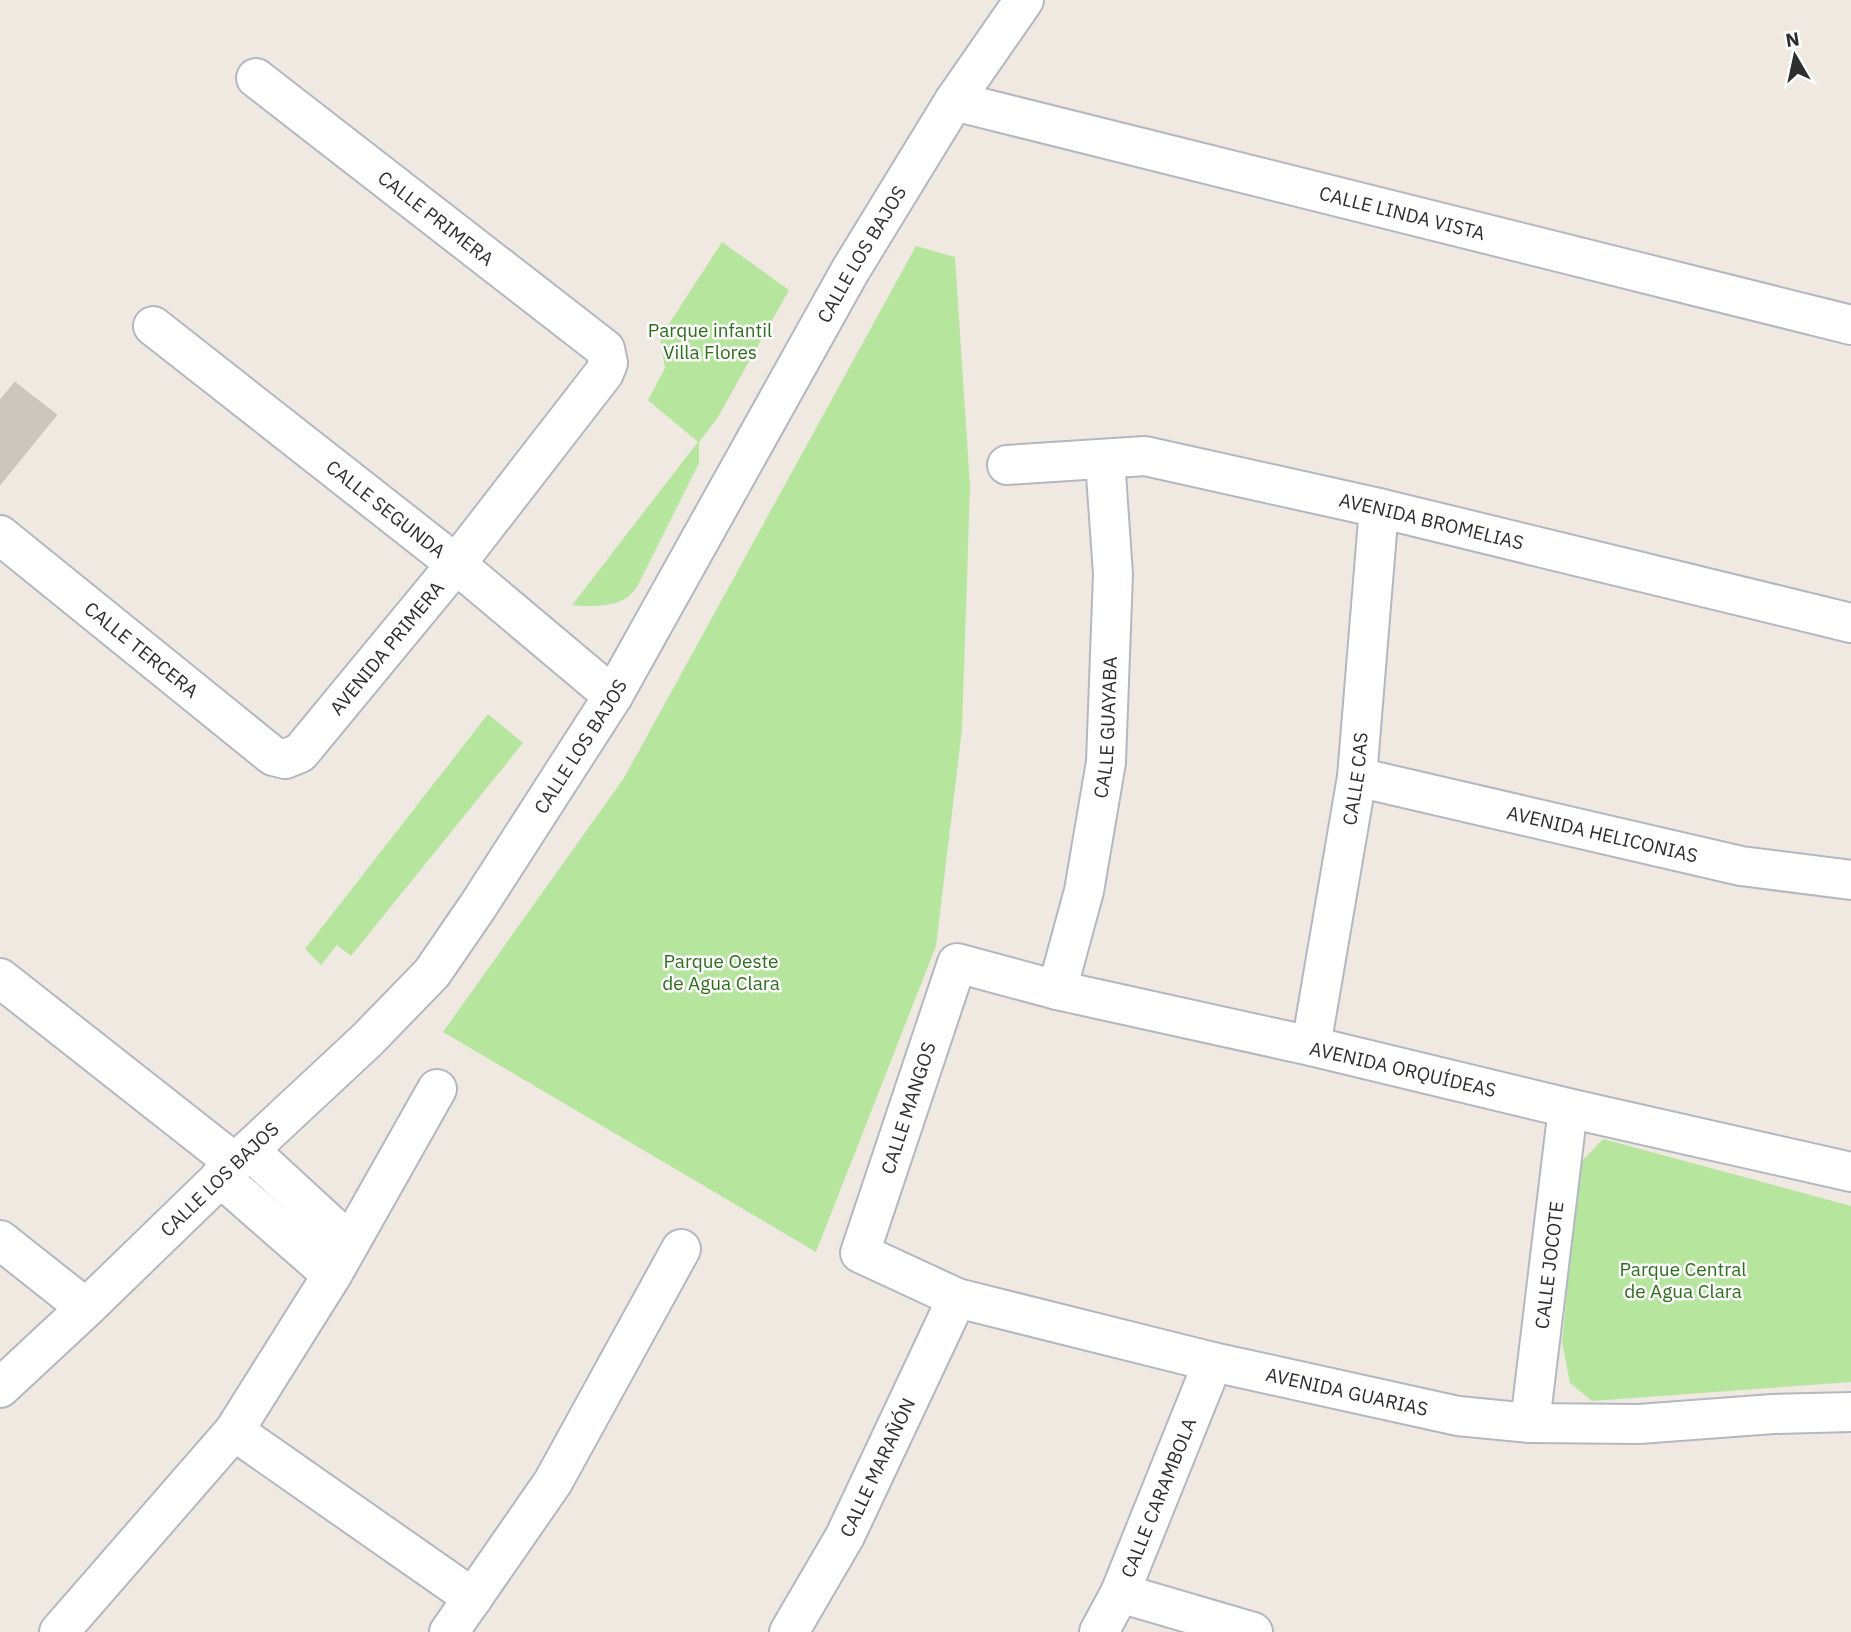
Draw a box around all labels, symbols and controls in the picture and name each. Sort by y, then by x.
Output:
north arrow [1760,21,1830,91]
text: N [1784,26,1801,52]
street label: CALLE PRIMERA [373,165,499,271]
street label: CALLE LOS BAJOS [812,181,911,327]
street label: CALLE LINDA VISTA [1317,181,1488,245]
park label: Parque infantil Villa Flores [648,318,772,364]
street label: CALLE SEGUNDA [321,455,450,563]
street label: AVENIDA BROMELIAS [1337,487,1526,555]
street label: AVENIDA PRIMERA [324,576,449,720]
street label: CALLE TERCERA [80,596,203,703]
street label: CALLE GUAYABA [1088,656,1122,800]
street label: CALLE LOS BAJOS [528,675,632,818]
street label: CALLE CAS [1337,731,1373,827]
street label: AVENIDA HELICONIAS [1505,800,1700,868]
park label: Parque Oeste de Agua Clara [662,949,780,995]
street label: AVENIDA ORQUÍDEAS [1307,1036,1499,1102]
street label: CALLE MANGOS [875,1039,941,1177]
street label: CALLE LOS BAJOS [155,1117,284,1242]
street label: CALLE JOCOTE [1529,1200,1569,1330]
park label: Parque Central de Agua Clara [1620,1257,1746,1303]
street label: AVENIDA GUARIAS [1264,1362,1430,1421]
street label: CALLE MARAÑÓN [834,1394,920,1541]
street label: CALLE CARAMBOLA [1115,1414,1201,1581]

